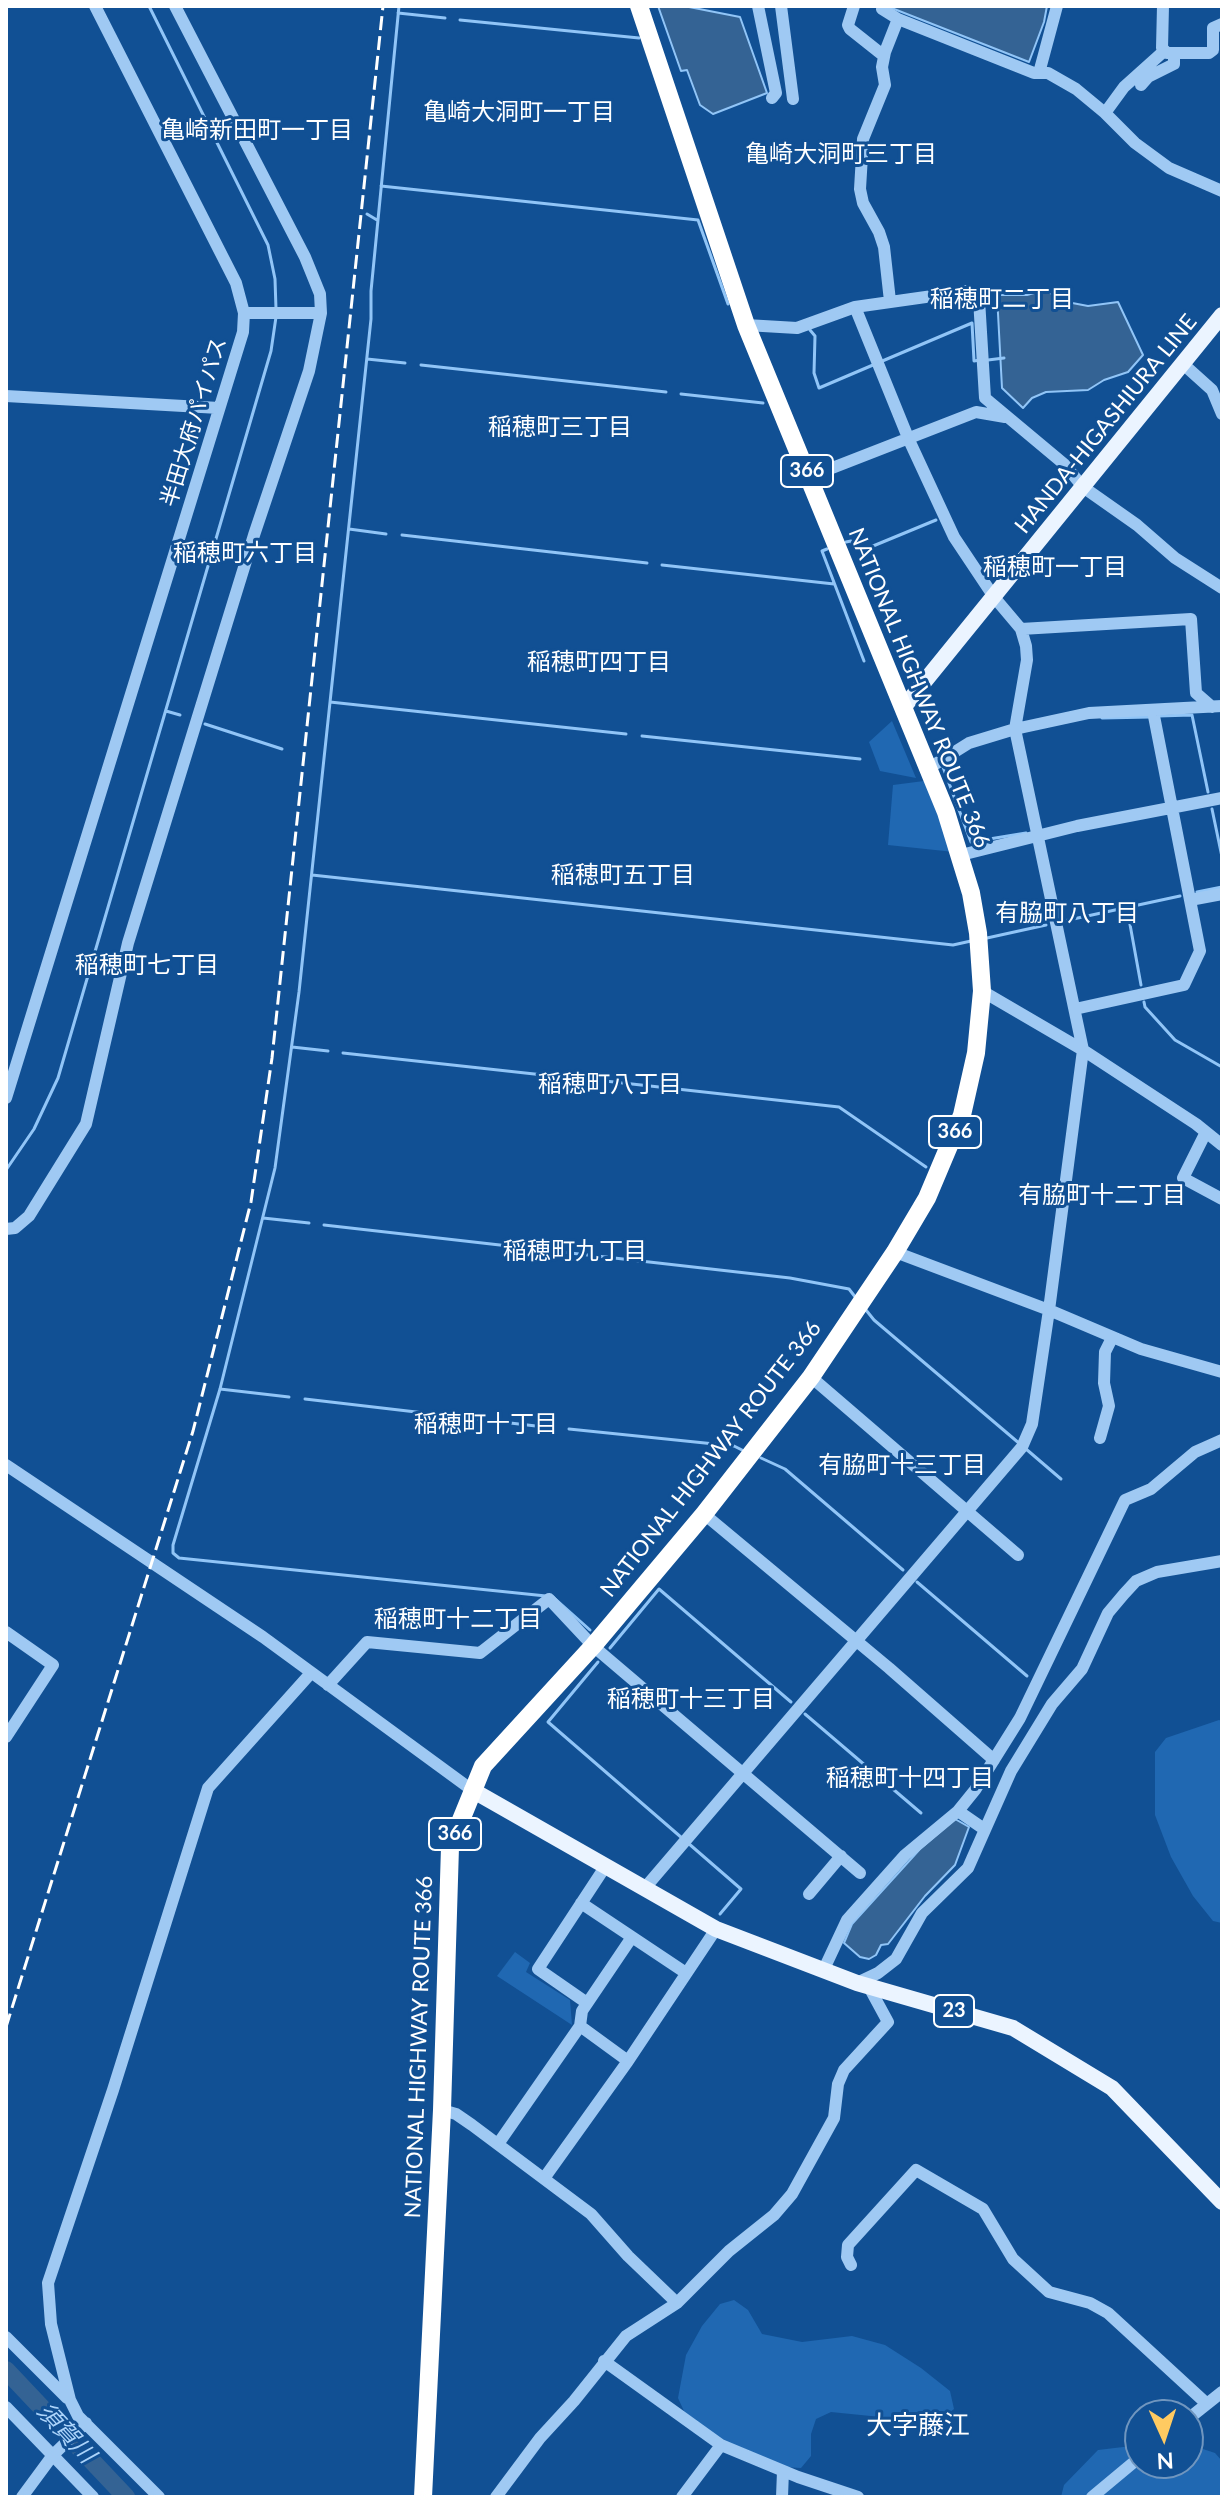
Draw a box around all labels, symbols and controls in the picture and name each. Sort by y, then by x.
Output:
district label: 亀崎大洞町一丁目 [423,98,615,126]
district label: 亀崎新田町一丁目 [161,116,353,144]
district label: 亀崎大洞町三丁目 [745,140,937,168]
district label: 稲穂町二丁目 [930,285,1074,313]
street label: HANDA-HIGASHIURA LINE [1010,309,1202,539]
street label: 半田大府パイパス [156,334,232,510]
district label: 稲穂町三丁目 [488,413,632,441]
road number: 366 [781,455,833,487]
street label: NATIONAL HIGHWAY ROUTE 366 [843,524,995,852]
district label: 稲穂町六丁目 [173,539,317,567]
district label: 稲穂町一丁目 [983,553,1127,581]
district label: 稲穂町四丁目 [527,648,671,676]
district label: 稲穂町五丁目 [551,861,695,889]
district label: 有脇町八丁目 [995,899,1139,927]
district label: 稲穂町七丁目 [75,951,219,979]
district label: 稲穂町八丁目 [538,1070,682,1098]
road number: 366 [929,1116,981,1148]
district label: 有脇町十二丁目 [1018,1181,1186,1209]
district label: 稲穂町九丁目 [503,1237,647,1265]
street label: NATIONAL HIGHWAY ROUTE 366 [595,1316,827,1602]
district label: 稲穂町十丁目 [414,1410,558,1438]
district label: 有脇町十三丁目 [818,1451,986,1479]
district label: 稲穂町十二丁目 [374,1605,542,1633]
district label: 稲穂町十三丁目 [607,1685,775,1713]
district label: 稲穂町十四丁目 [826,1764,994,1792]
road number: 366 [429,1818,481,1850]
street label: NATIONAL HIGHWAY ROUTE 366 [400,1875,438,2219]
road number: 23 [934,1995,974,2027]
water label: 須賀川 [31,2397,101,2469]
north arrow [1124,2399,1204,2479]
district label: 大字藤江 [866,2410,970,2442]
text: N [1156,2448,1174,2475]

